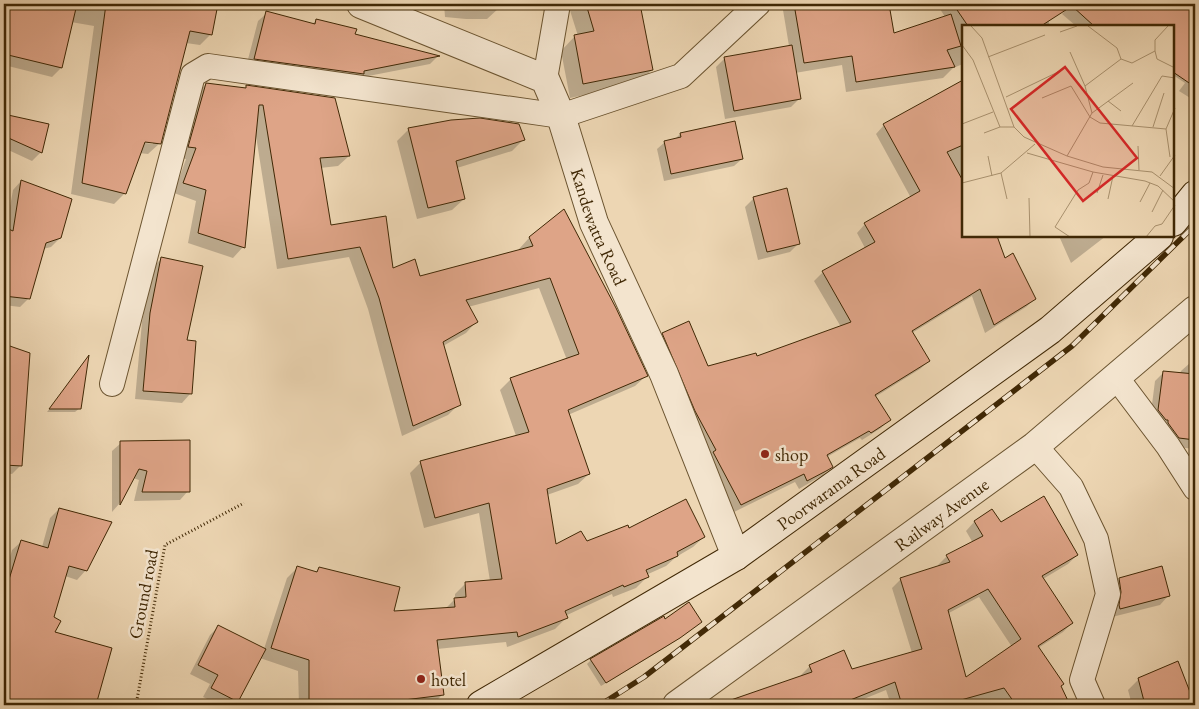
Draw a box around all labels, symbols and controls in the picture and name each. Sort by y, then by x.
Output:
inset map [962,25,1174,238]
street label: Kandewatta Road [566,165,633,290]
street label: Poorwarama Road [772,441,890,535]
place label: shop [775,443,808,466]
marker: shop [759,448,771,460]
street label: Railway Avenue [889,472,993,556]
street label: Ground road [123,546,163,641]
place label: hotel [431,668,466,691]
marker: hotel [415,673,427,685]

